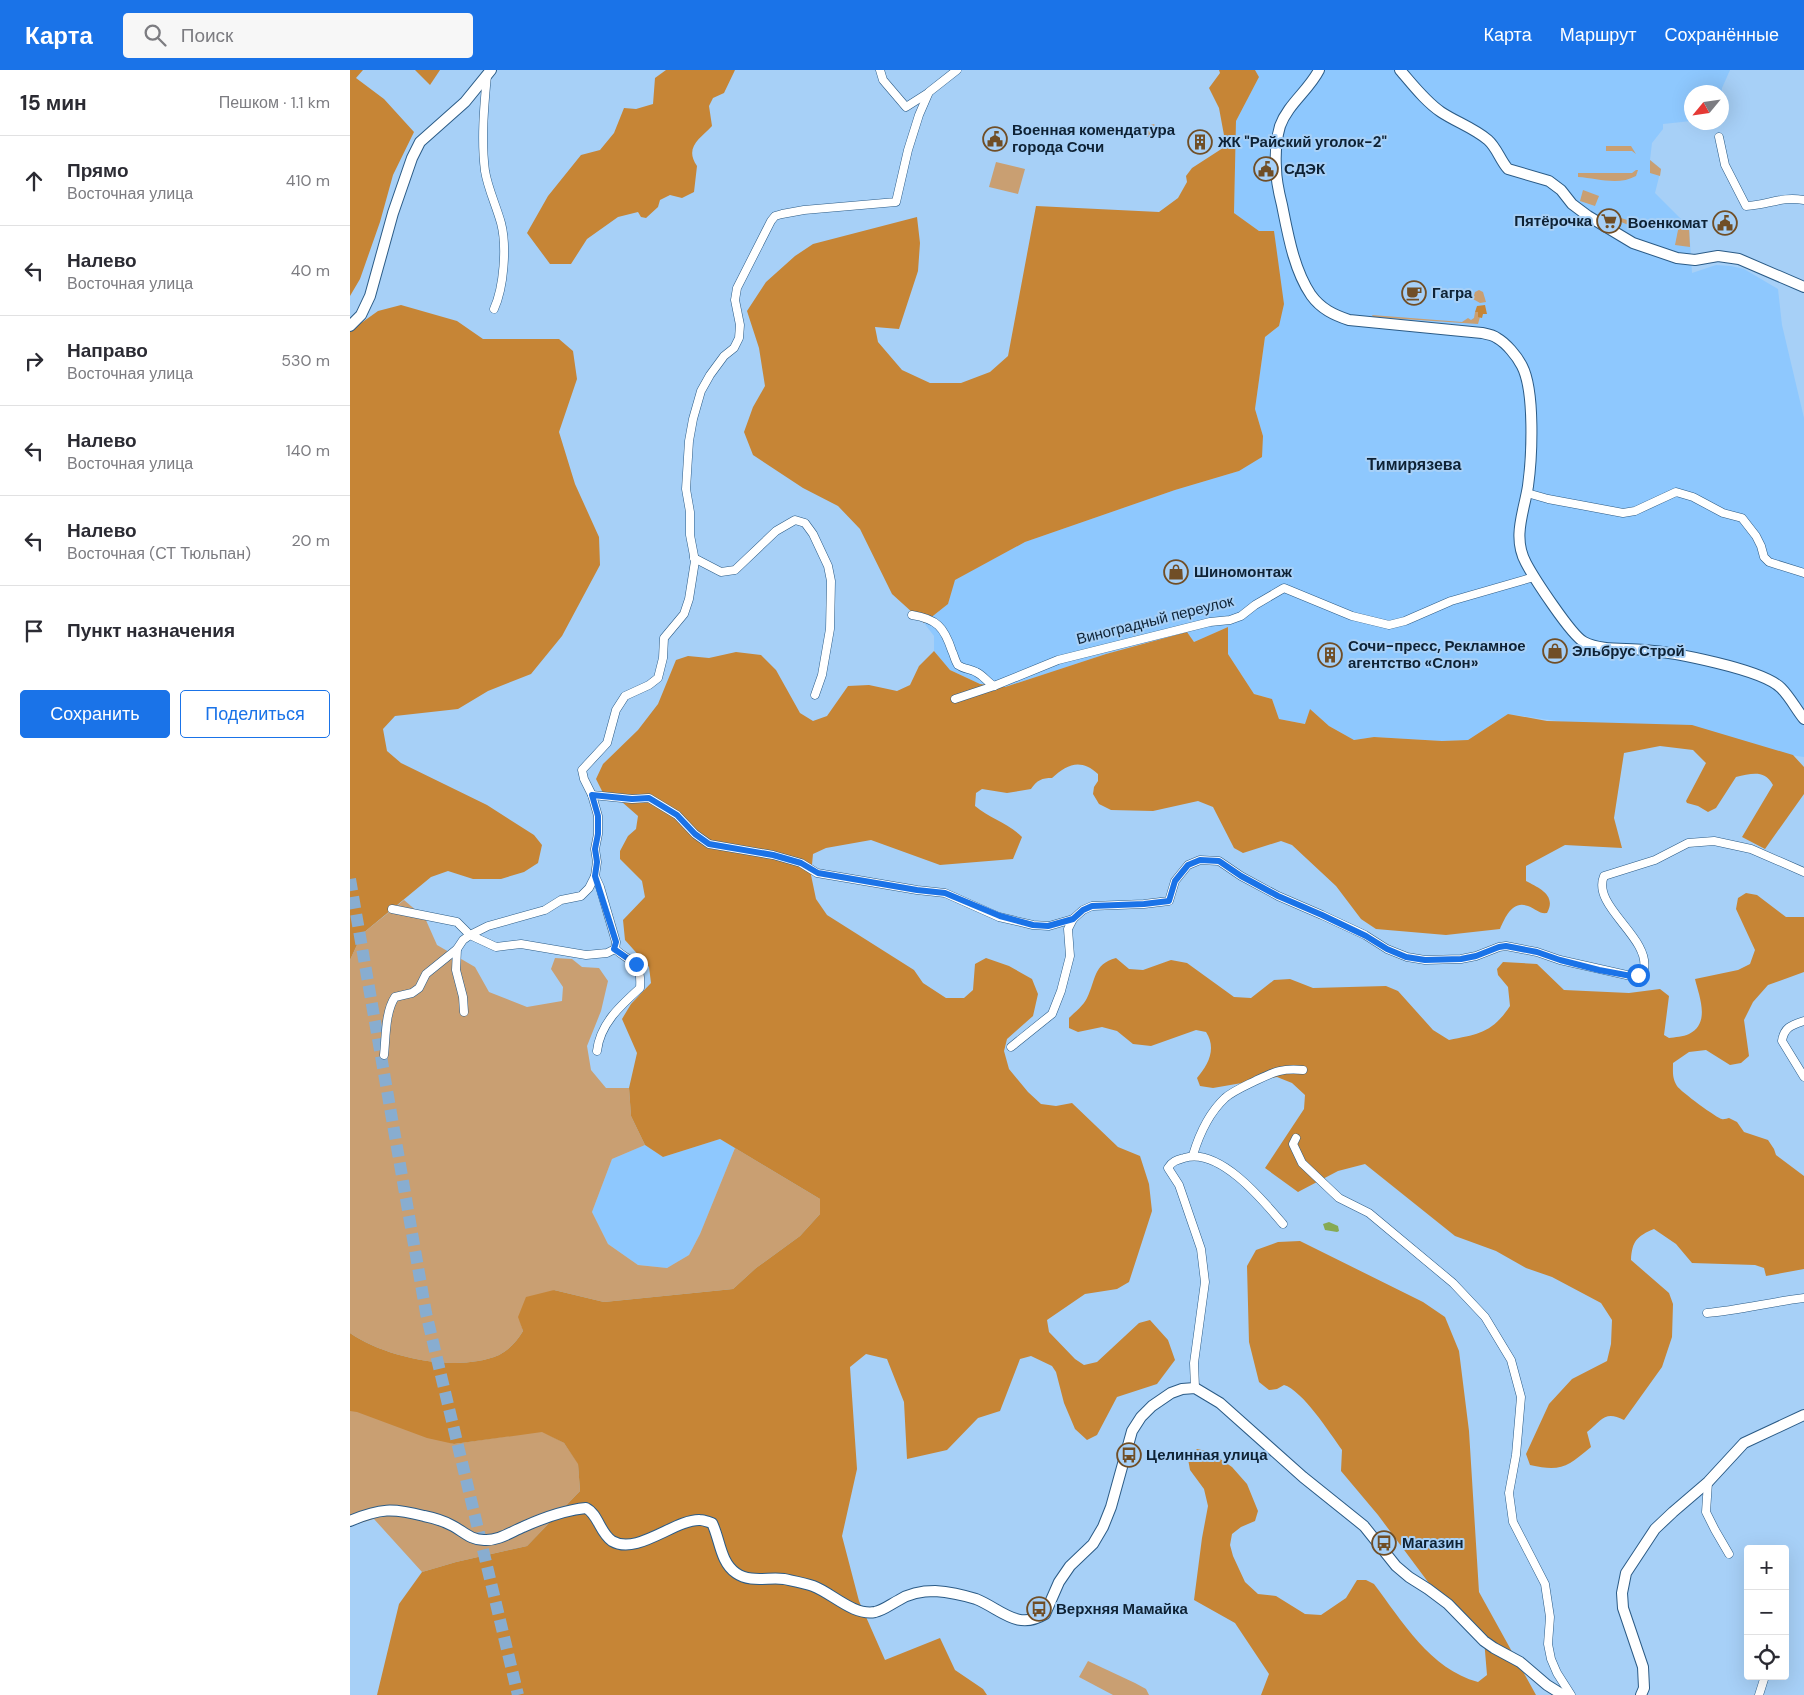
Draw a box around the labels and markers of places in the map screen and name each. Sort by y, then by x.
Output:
place label: Военная комендатура города Сочи [1012,120,1176,157]
public building icon: Военная комендатура города Сочи [982,126,1008,152]
building icon: ЖК "Райский уголок-2" [1187,129,1213,155]
place label: ЖК "Райский уголок-2" [1217,132,1387,152]
public building icon: СДЭК [1253,156,1279,182]
place label: СДЭК [1284,159,1326,179]
supermarket icon: Пятёрочка [1596,208,1622,234]
public building icon: Военкомат [1712,210,1738,236]
place label: Пятёрочка [1514,211,1593,231]
place label: Военкомат [1628,213,1708,233]
cafe icon: Гагра [1401,280,1427,306]
place label: Гагра [1432,283,1473,303]
shop icon: Шиномонтаж [1163,559,1189,585]
place label: Шиномонтаж [1194,562,1292,582]
place label: Сочи-пресс, Рекламное агентство «Слон» [1348,636,1526,673]
shop icon: Эльбрус Строй [1542,638,1568,664]
place label: Эльбрус Строй [1572,641,1685,661]
building icon: Сочи-пресс, Рекламное агентство «Слон» [1317,642,1343,668]
bus stop icon: Целинная улица [1116,1442,1142,1468]
place label: Целинная улица [1146,1445,1268,1465]
bus stop icon: Магазин [1371,1530,1397,1556]
place label: Магазин [1402,1533,1464,1553]
bus stop icon: Верхняя Мамайка [1026,1596,1052,1622]
place label: Верхняя Мамайка [1056,1599,1189,1619]

